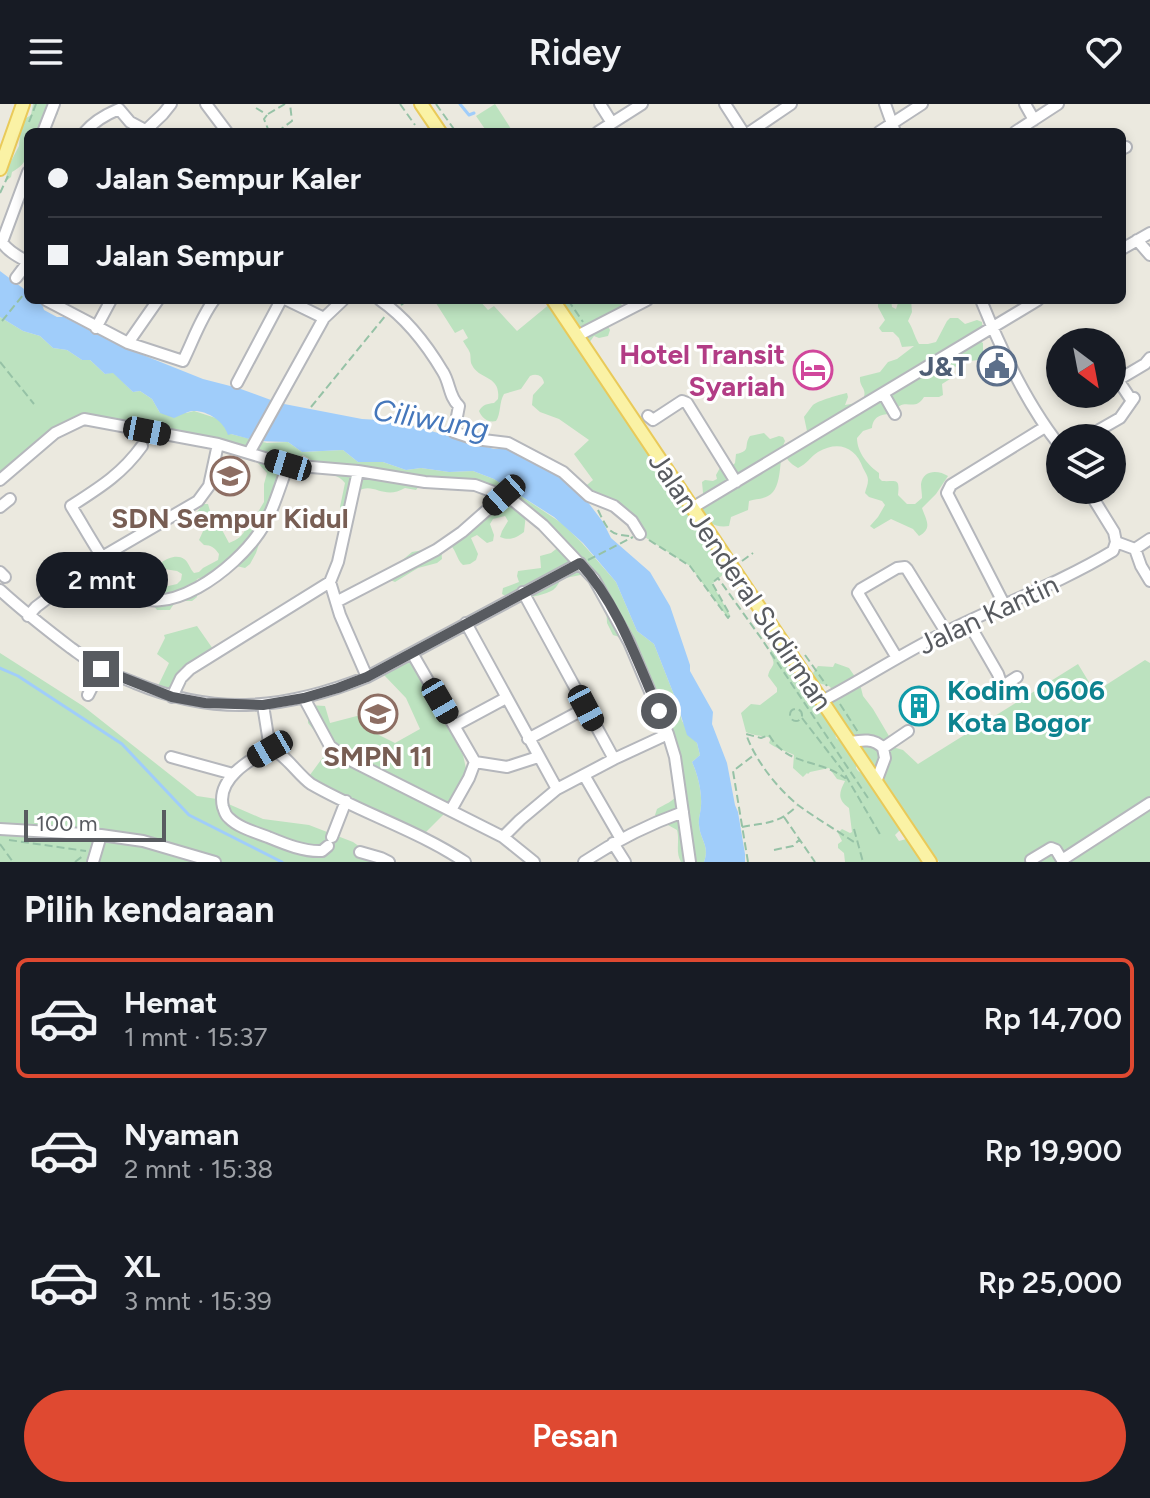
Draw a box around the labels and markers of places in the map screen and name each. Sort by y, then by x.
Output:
place label: Hotel Transit Syariah [619,337,785,403]
public building icon: J&T [976,345,1018,387]
hotel icon: Hotel Transit Syariah [792,349,834,391]
place label: J&T [919,349,969,383]
school or university icon: SDN Sempur Kidul [209,455,251,497]
place label: SDN Sempur Kidul [111,501,349,535]
place label: Kodim 0606 Kota Bogor [947,673,1105,739]
building icon: Kodim 0606 Kota Bogor [898,685,940,727]
school or university icon: SMPN 11 [357,693,399,735]
place label: SMPN 11 [323,739,433,773]

